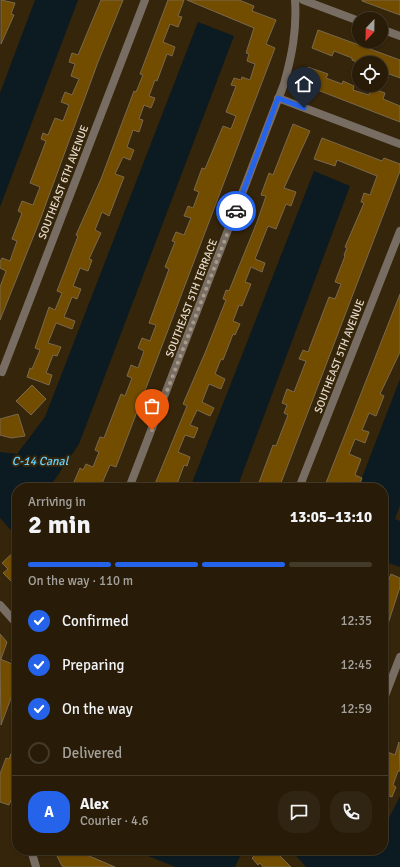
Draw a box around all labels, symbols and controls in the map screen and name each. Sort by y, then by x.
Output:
north arrow [352,12,388,48]
map controls [352,12,388,92]
button: locate [352,56,388,92]
pin [287,67,321,108]
icon: home [293,73,315,95]
street label: SOUTHEAST 6TH AVENUE [36,123,91,241]
courier [216,191,256,231]
icon: car [225,200,247,222]
street label: SOUTHEAST 5TH TERRACE [163,237,220,359]
street label: SOUTHEAST 5TH AVENUE [312,297,367,415]
pin [135,389,169,430]
icon: bag [141,395,163,417]
water label: C-14 Canal [12,454,70,469]
text: Arriving in [28,494,86,510]
text: 13:05–13:10 [290,508,372,526]
text: 2 min [28,509,91,541]
text: On the way · 110 m [28,573,133,589]
icon: check [28,610,50,632]
text: Confirmed [62,612,129,630]
text: 12:35 [340,613,372,629]
icon: check [28,654,50,676]
text: Preparing [62,656,125,674]
text: 12:45 [340,657,372,673]
icon: check [28,698,50,720]
text: On the way [62,700,133,718]
text: 12:59 [340,701,372,717]
text: Delivered [62,744,122,762]
button: chat [278,791,320,833]
button: phone [330,791,372,833]
text: Alex [80,795,109,813]
text: A [44,803,54,821]
text: Courier · 4.6 [80,813,149,829]

